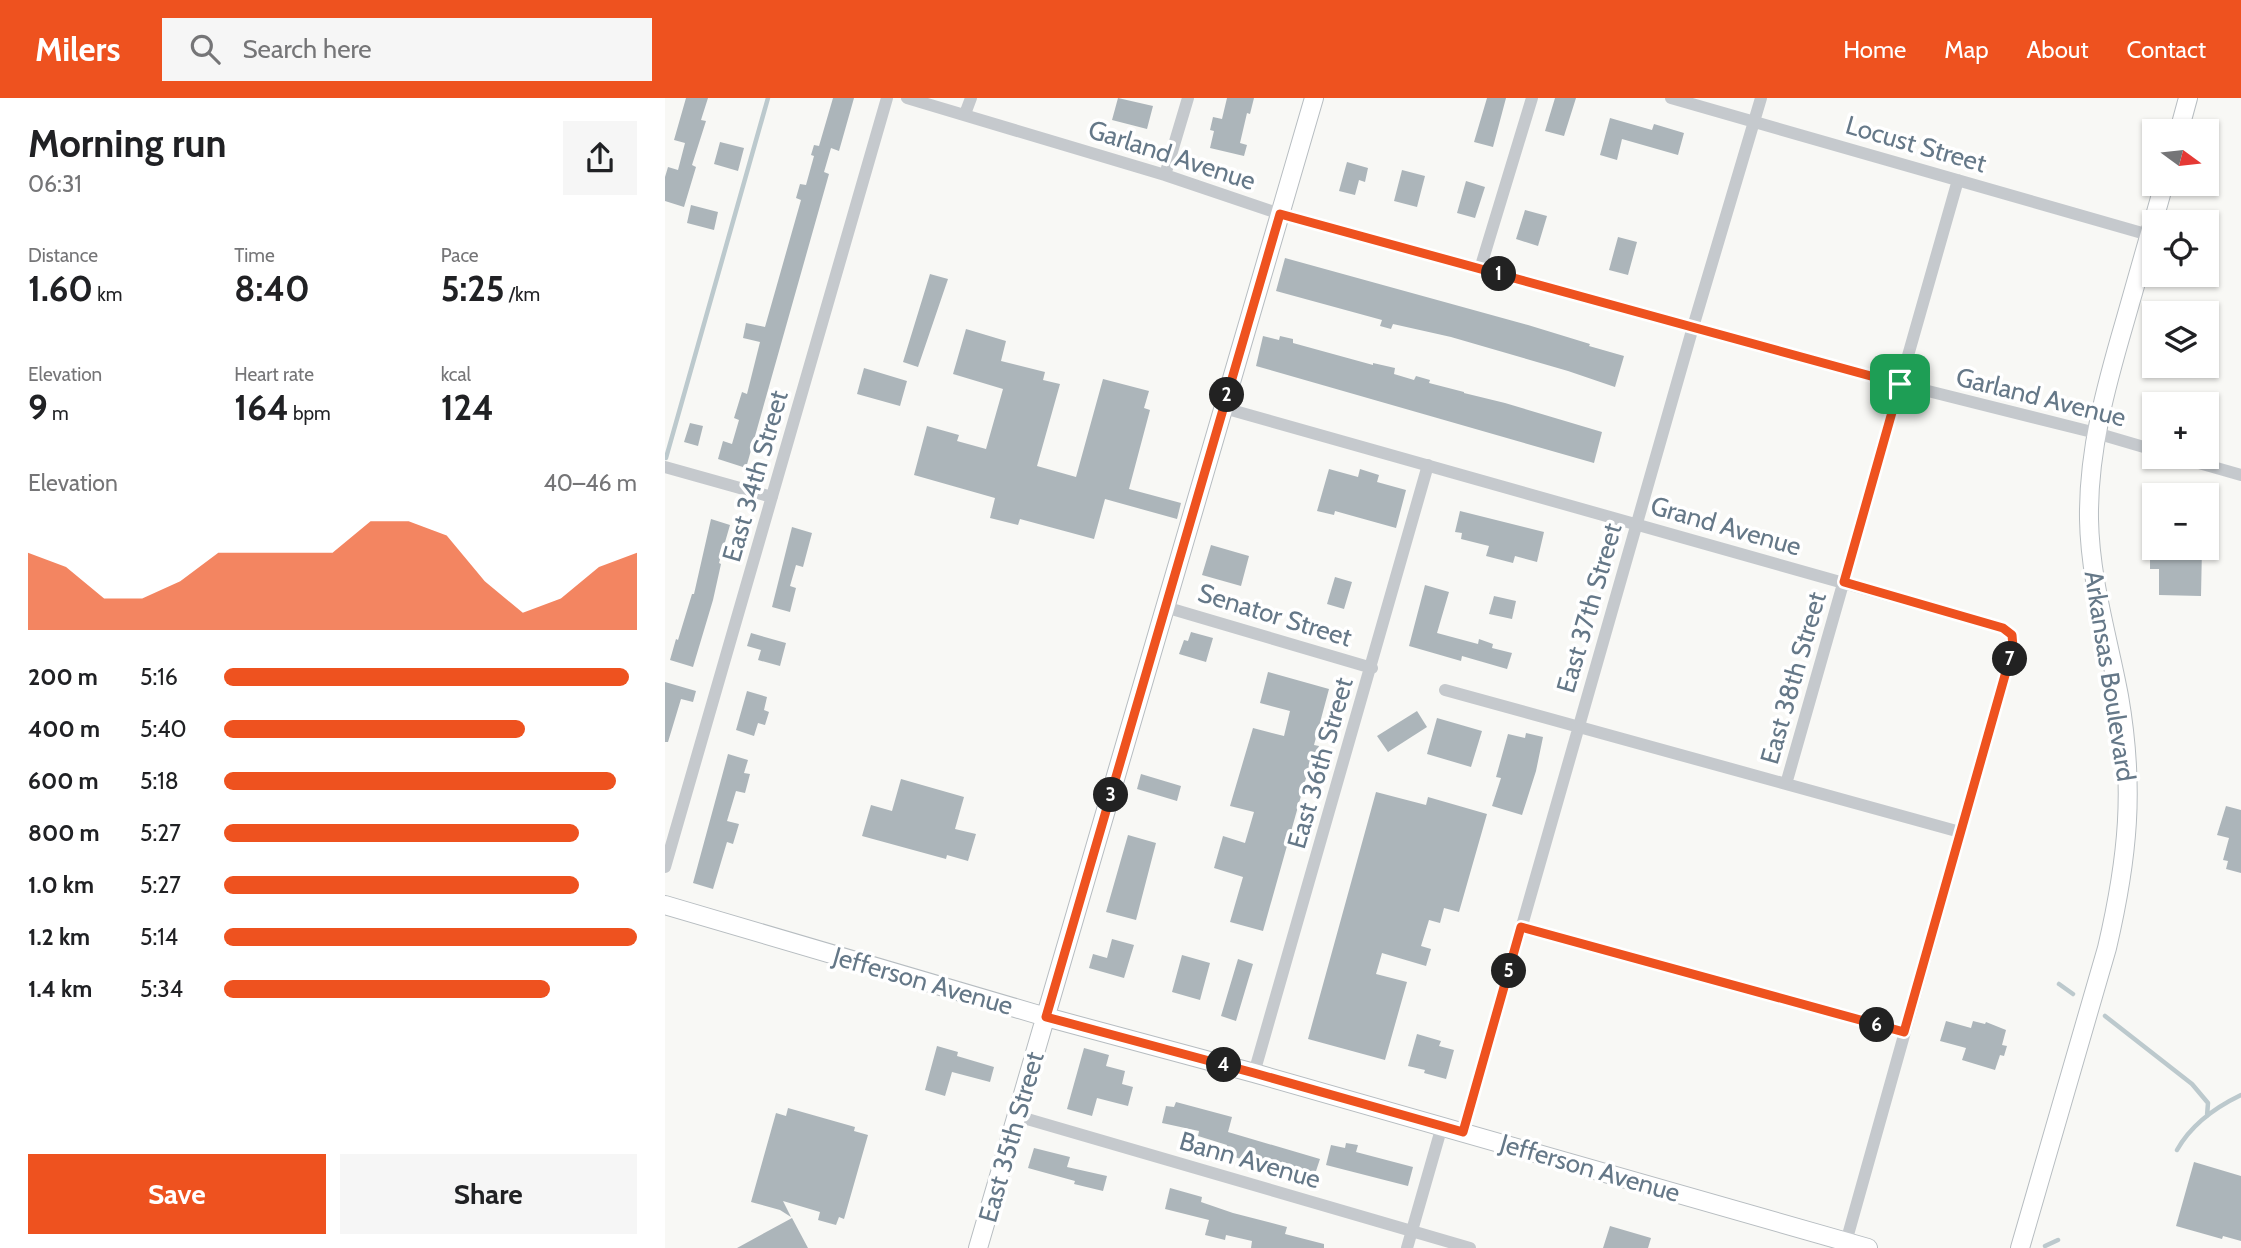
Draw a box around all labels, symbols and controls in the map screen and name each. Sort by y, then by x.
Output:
search box [162,18,652,81]
text: Milers [35,29,120,69]
icon: search [186,30,224,68]
text: Search here [242,33,372,65]
text: Home [1843,35,1906,64]
text: Map [1944,35,1989,64]
text: About [2027,35,2089,64]
text: Contact [2127,35,2206,64]
street label: Locust Street [1842,109,1990,179]
street label: Garland Avenue [1084,113,1260,197]
north arrow [2142,119,2219,196]
map controls [2142,119,2219,560]
text: Morning run [28,120,227,167]
button: share [563,121,637,195]
text: 06:31 [28,170,82,198]
button: locate [2142,210,2219,287]
text: Distance [28,244,98,267]
text: Time [234,244,275,267]
text: Pace [441,244,479,267]
pin: 1 [1481,256,1517,292]
text: 1 [1495,262,1502,285]
text: 1.60 [28,267,93,310]
text: 8:40 [234,267,310,310]
text: 5:25 [441,267,505,310]
text: km [93,283,123,306]
text: /km [505,283,540,306]
button: layers [2142,301,2219,378]
pin [1870,354,1930,414]
street label: Garland Avenue [1953,360,2129,434]
text: Elevation [28,363,102,386]
text: Heart rate [234,363,314,386]
text: kcal [441,363,471,386]
icon: arrive [1881,365,1919,403]
pin: 2 [1209,378,1245,412]
text: 2 [1221,383,1232,406]
text: 9 [28,386,48,429]
text: 164 [234,386,289,429]
text: 124 [441,386,494,429]
street label: East 34th Street [715,386,795,565]
button: + [2142,392,2219,469]
text: m [48,402,69,425]
text: bpm [289,402,331,425]
text: Elevation [28,469,118,497]
text: 40–46 m [543,469,637,497]
button: − [2142,483,2219,560]
street label: Grand Avenue [1647,489,1805,563]
street label: East 37th Street [1550,519,1629,696]
street label: Arkansas Boulevard [2078,568,2142,784]
street label: Senator Street [1194,576,1356,654]
street label: East 38th Street [1753,588,1833,768]
pin: 7 [1993,642,2027,676]
text: 7 [2005,647,2014,670]
text: 200 m [28,663,98,691]
text: 5:16 [140,663,178,691]
street label: East 36th Street [1280,673,1360,852]
text: 400 m [28,715,100,743]
text: 5:40 [140,715,187,743]
text: 600 m [28,767,99,795]
text: 5:18 [140,767,179,795]
pin: 3 [1093,778,1129,812]
text: 3 [1105,783,1116,806]
text: 800 m [28,819,100,847]
text: 5:27 [140,819,181,847]
text: 1.0 km [28,871,94,899]
text: 5:27 [140,871,181,899]
text: 1.2 km [28,923,90,951]
text: 5:14 [140,923,178,951]
street label: Jefferson Avenue [828,940,1017,1022]
pin: 5 [1491,954,1527,988]
text: 5 [1503,959,1514,982]
text: 1.4 km [28,975,92,1003]
text: 5:34 [140,975,183,1003]
pin: 6 [1859,1007,1895,1042]
text: 6 [1871,1013,1882,1036]
street label: East 35th Street [971,1048,1051,1226]
pin: 4 [1207,1048,1241,1082]
text: 4 [1218,1053,1229,1076]
street label: Bann Avenue [1176,1125,1324,1195]
street label: Jefferson Avenue [1495,1127,1684,1209]
button: Save [28,1154,326,1234]
button: Share [340,1154,637,1234]

